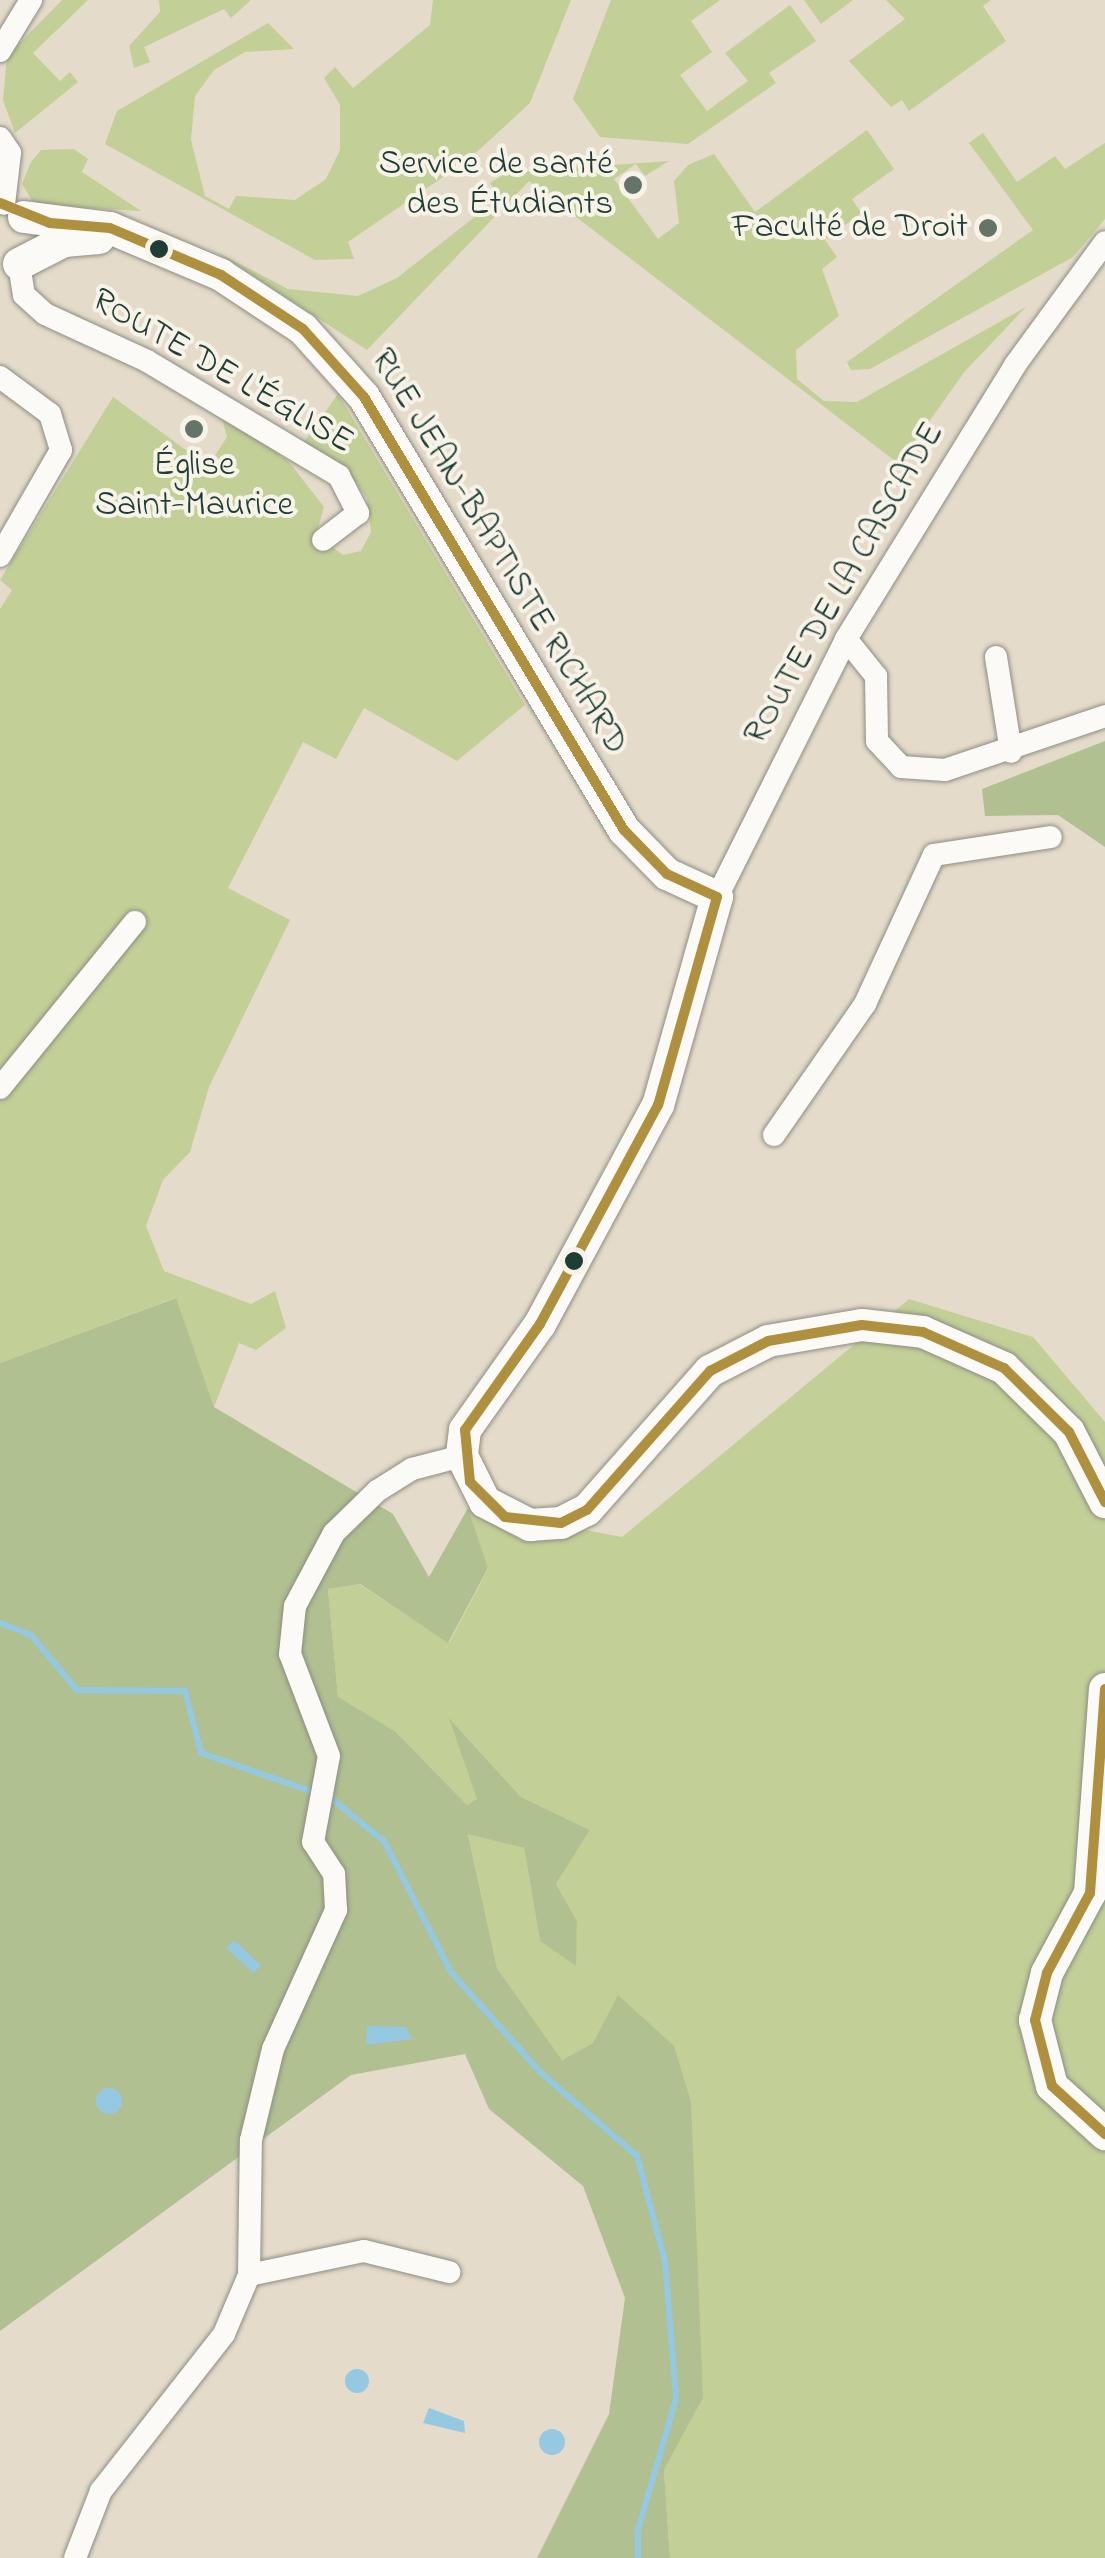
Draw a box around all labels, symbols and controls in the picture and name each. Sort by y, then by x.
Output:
place label: Service de santé des Étudiants [379,144,613,226]
marker: Service de santé des Étudiants [622,174,644,196]
place label: Faculté de Droit [732,207,968,249]
marker: Faculté de Droit [977,217,999,239]
unlabelled marker [149,239,169,259]
street label: ROUTE DE L'ÉGLISE [84,280,360,464]
street label: RUE JEAN-BAPTISTE RICHARD [360,342,636,762]
street label: ROUTE DE LA CASCADE [736,416,954,752]
marker: Église Saint-Maurice [183,418,205,440]
place label: Église Saint-Maurice [95,445,293,527]
unlabelled marker [564,1251,584,1271]

